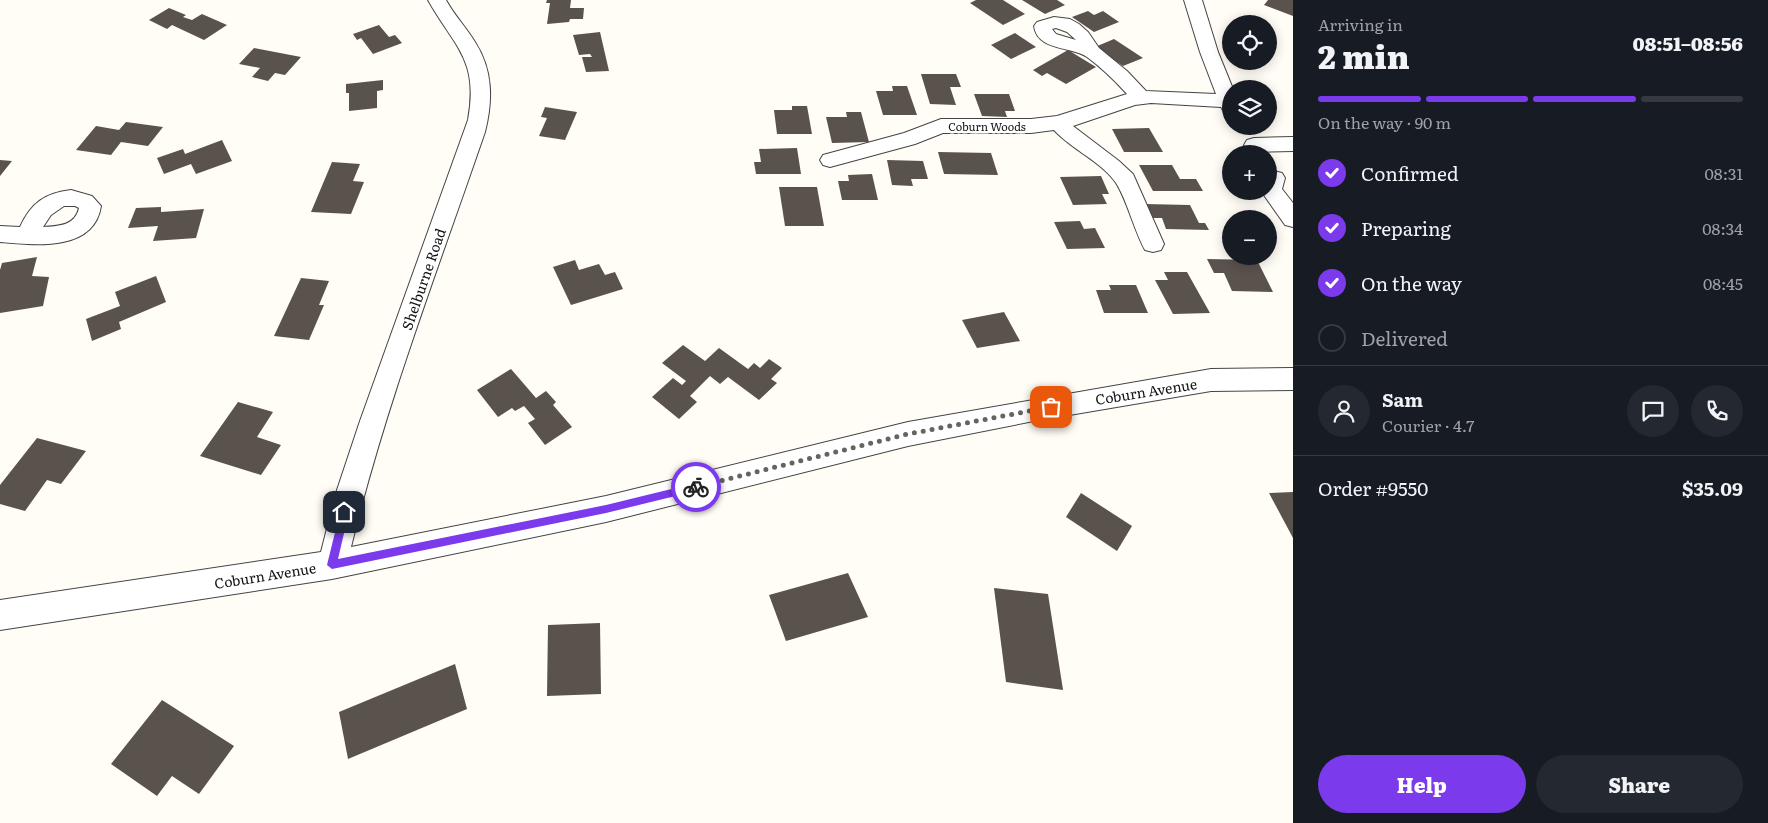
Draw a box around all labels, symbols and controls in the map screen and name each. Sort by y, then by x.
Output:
text: Arriving in [1318,12,1403,36]
map controls [1222,15,1277,265]
button: locate [1222,15,1277,70]
text: 08:51–08:56 [1633,29,1743,57]
text: 2 min [1318,31,1410,79]
button: layers [1222,80,1277,135]
text: On the way · 90 m [1318,110,1451,134]
street label: Coburn Woods [948,118,1026,134]
button: + [1222,145,1277,200]
icon: check [1318,159,1346,187]
text: Confirmed [1361,159,1459,187]
text: 08:31 [1705,161,1743,185]
button: − [1222,210,1277,265]
icon: check [1318,214,1346,242]
text: Preparing [1361,214,1451,242]
text: 08:34 [1702,216,1743,240]
street label: Shelburne Road [396,225,450,333]
icon: check [1318,269,1346,297]
text: On the way [1361,269,1462,297]
text: 08:45 [1703,271,1743,295]
text: Delivered [1361,324,1448,352]
street label: Coburn Avenue [1094,373,1198,409]
button: person [1318,385,1370,437]
text: Sam [1382,385,1423,413]
button: chat [1627,385,1679,437]
button: phone [1691,385,1743,437]
pin [1030,386,1072,428]
icon: bag [1037,393,1065,421]
text: Courier · 4.7 [1382,413,1474,437]
courier [671,462,721,512]
icon: bike [682,473,710,501]
text: Order #9550 [1318,474,1428,502]
text: $35.09 [1682,474,1743,502]
pin [323,491,365,533]
icon: home [330,498,358,526]
street label: Coburn Avenue [213,557,317,593]
button: Help [1318,755,1526,813]
button: Share [1536,755,1743,813]

